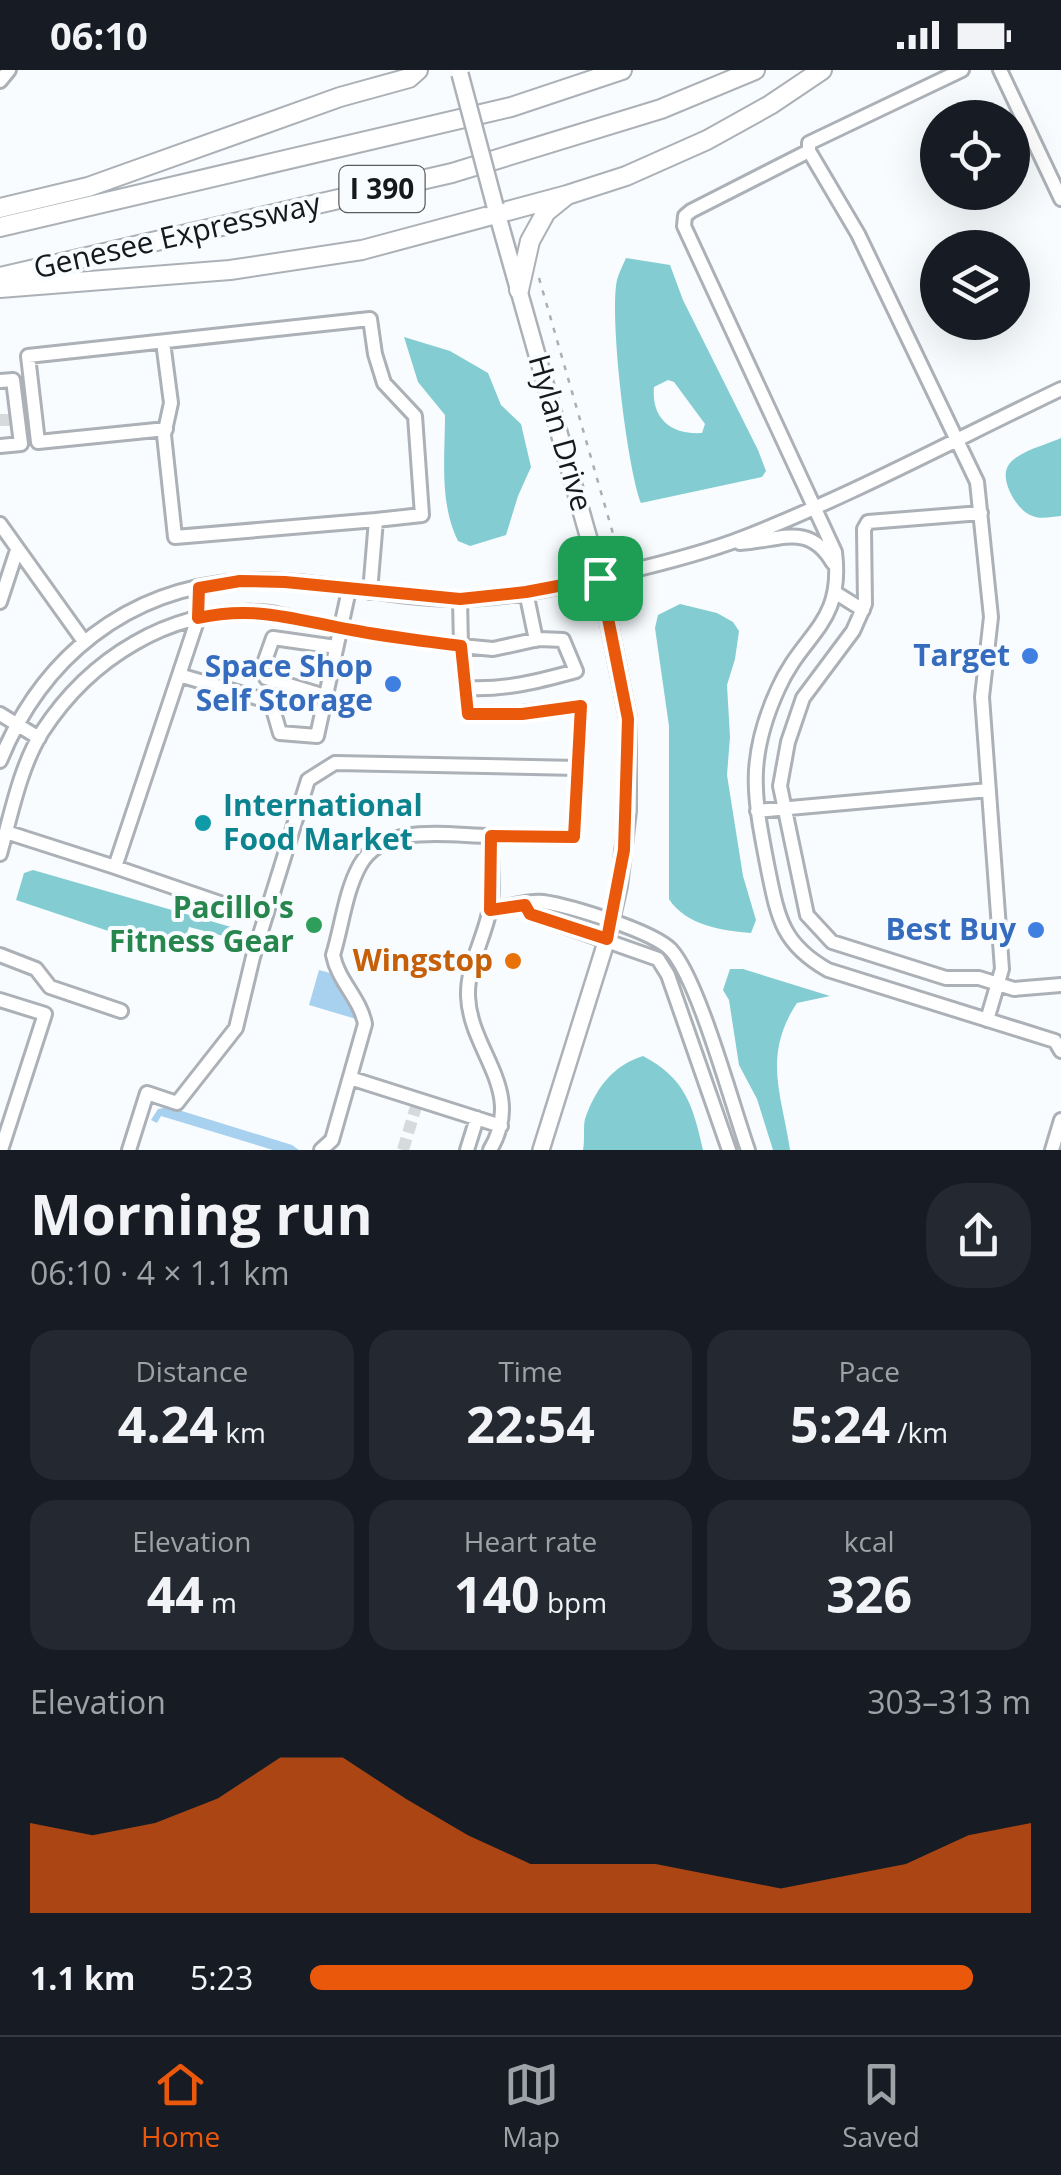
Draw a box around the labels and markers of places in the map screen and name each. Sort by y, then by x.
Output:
pin [558,536,643,621]
place label: Target [913,634,1010,675]
place label: Space Shop Self Storage [196,645,373,720]
marker: Target [1019,645,1041,667]
marker: Space Shop Self Storage [382,673,404,695]
place label: International Food Market [223,784,423,859]
marker: International Food Market [192,812,214,834]
place label: Pacillo's Fitness Gear [109,886,294,961]
place label: Best Buy [885,908,1017,949]
marker: Pacillo's Fitness Gear [303,914,325,936]
marker: Best Buy [1025,919,1047,941]
place label: Wingstop [353,939,493,980]
marker: Wingstop [502,950,524,972]

